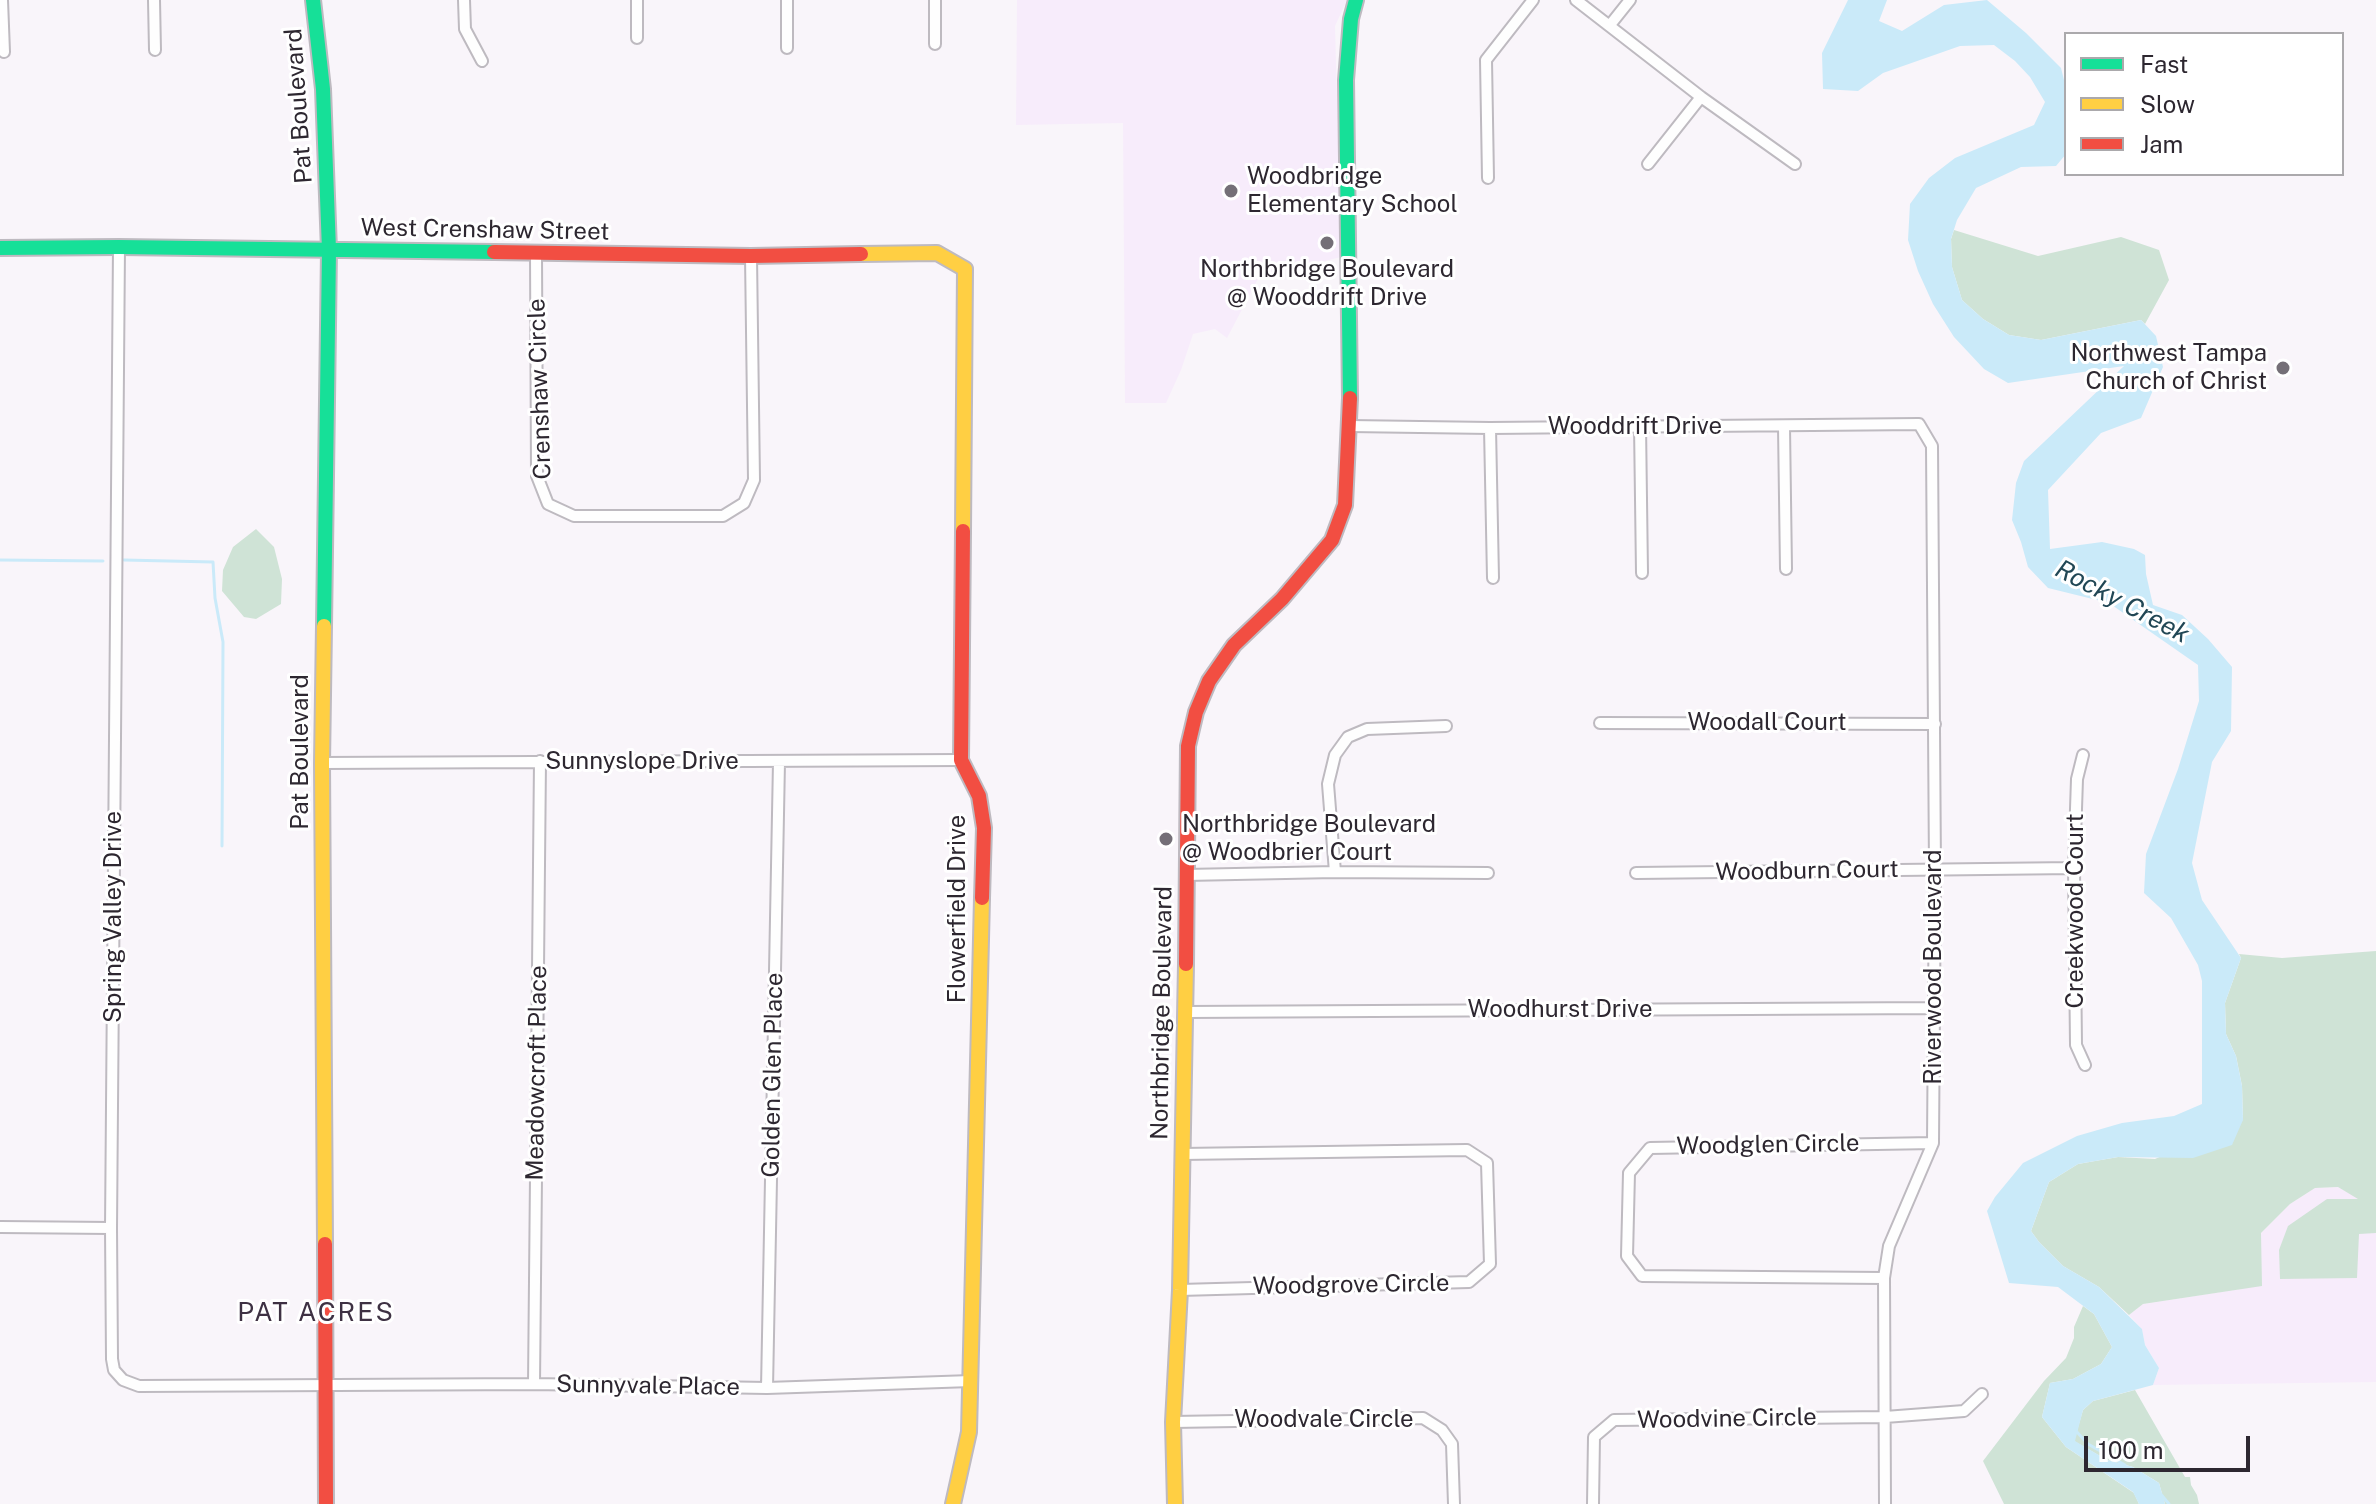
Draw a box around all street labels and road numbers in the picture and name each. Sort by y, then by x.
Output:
street label: Pat Boulevard [279,27,319,185]
street label: West Crenshaw Street [360,213,610,247]
street label: Crenshaw Circle [522,298,558,480]
street label: Wooddrift Drive [1548,413,1722,441]
street label: Pat Boulevard [287,674,315,830]
street label: Woodall Court [1687,709,1847,737]
street label: Sunnyslope Drive [545,748,739,776]
street label: Spring Valley Drive [100,811,128,1023]
street label: Creekwood Court [2062,814,2090,1008]
street label: Flowerfield Drive [944,815,972,1003]
street label: Riverwood Boulevard [1920,849,1948,1085]
street label: Woodburn Court [1715,855,1899,887]
street label: Northbridge Boulevard [1145,886,1179,1140]
street label: Meadowcroft Place [521,965,553,1181]
street label: Golden Glen Place [757,972,789,1178]
street label: Woodhurst Drive [1467,996,1653,1024]
street label: Woodglen Circle [1676,1129,1860,1161]
street label: Woodgrove Circle [1252,1269,1450,1301]
street label: Sunnyvale Place [556,1370,740,1402]
street label: Woodvine Circle [1637,1403,1817,1435]
street label: Woodvale Circle [1234,1406,1414,1434]

